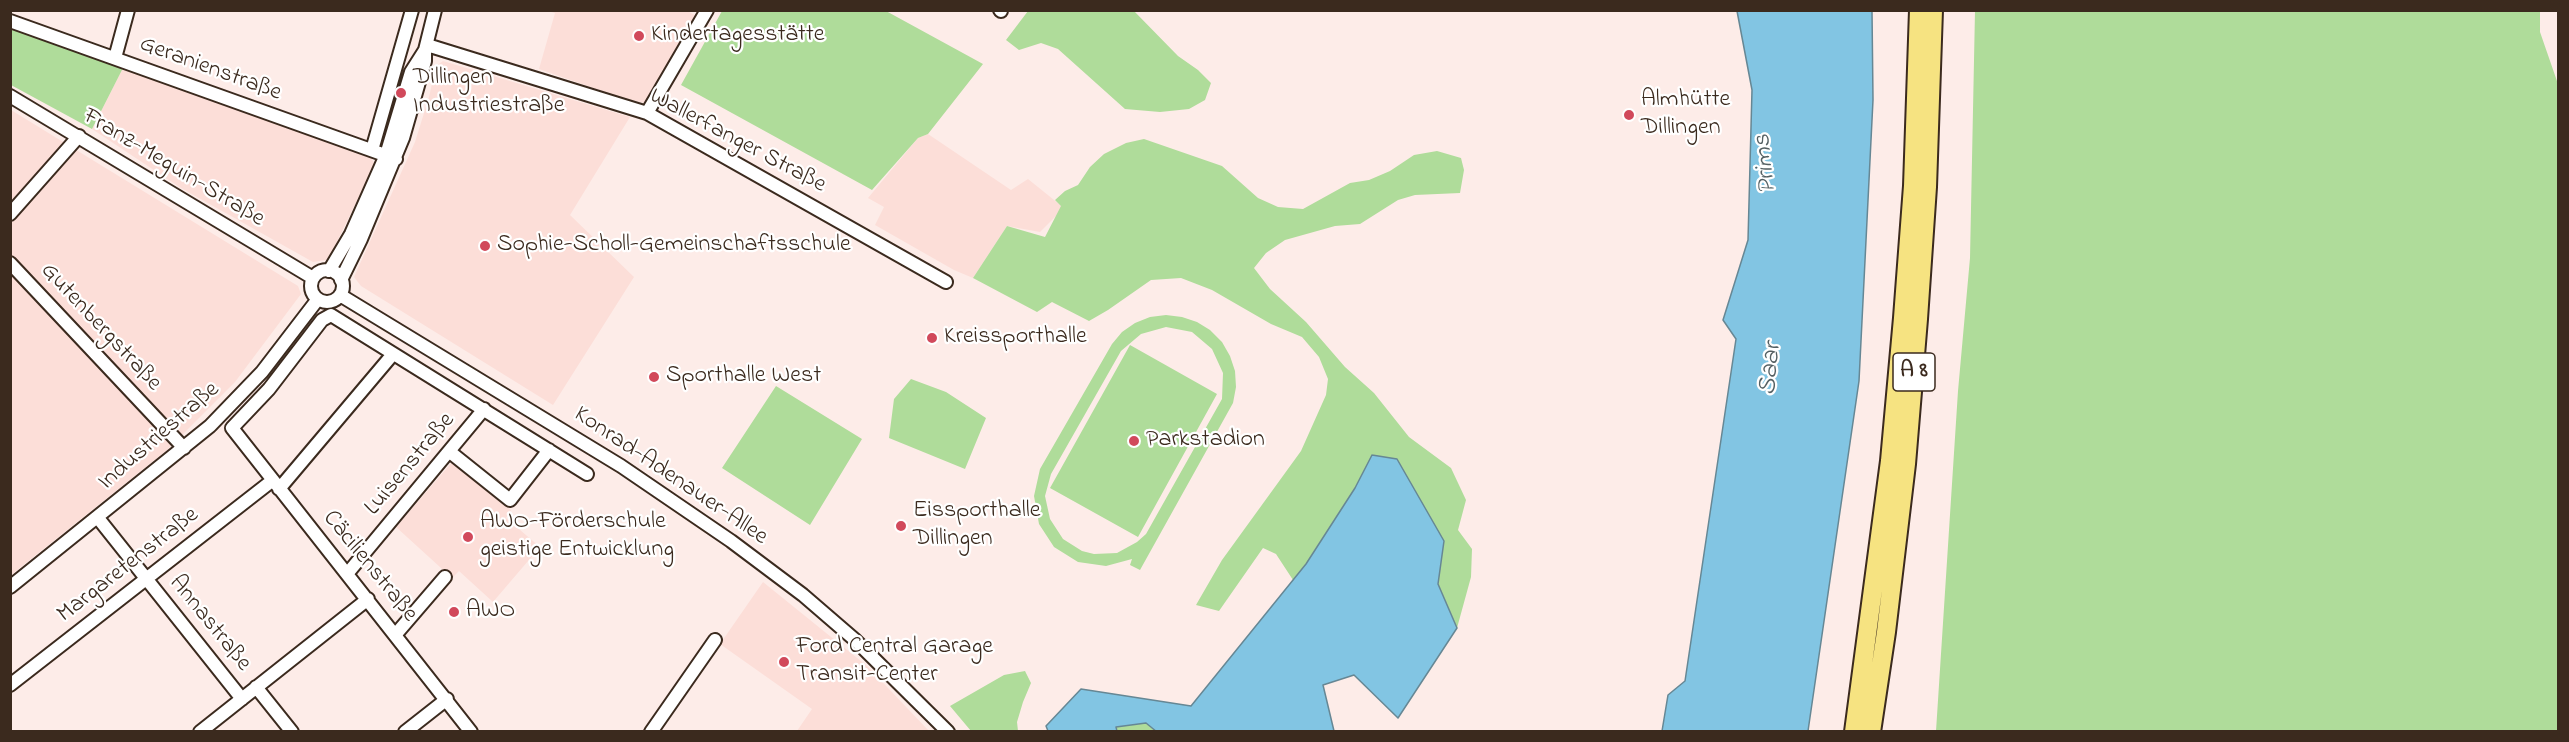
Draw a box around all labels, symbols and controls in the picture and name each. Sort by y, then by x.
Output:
place label: Kindertagesstätte [651,22,825,50]
marker: Kindertagesstätte [632,29,646,43]
street label: Geranienstraße [135,31,285,109]
place label: Dillingen Industriestraße [413,65,564,121]
street label: Wallerfanger Straße [644,83,830,201]
marker: Dillingen Industriestraße [394,86,408,100]
place label: Almhütte Dillingen [1641,87,1730,143]
street label: Franz-Meguin-Straße [77,103,269,235]
marker: Almhütte Dillingen [1622,108,1636,122]
water label: Prims [1748,133,1786,195]
place label: Sophie-Scholl-Gemeinschaftsschule [497,232,851,260]
marker: Sophie-Scholl-Gemeinschaftsschule [478,239,492,253]
street label: Gutenbergstraße [33,258,167,398]
place label: Kreissporthalle [944,324,1087,352]
marker: Kreissporthalle [925,331,939,345]
water label: Saar [1754,341,1790,397]
road number: A 8 [1893,353,1935,391]
place label: Sporthalle West [666,363,821,391]
marker: Sporthalle West [647,370,661,384]
street label: Industriestraße [93,376,227,498]
street label: Konrad-Adenauer-Allee [567,401,773,553]
street label: Luisenstraße [360,408,462,522]
place label: Parkstadion [1146,427,1265,455]
marker: Parkstadion [1127,434,1141,448]
place label: Eissporthalle Dillingen [913,498,1041,554]
street label: Margaretenstraße [53,502,205,630]
street label: Cäcilienstraße [315,505,423,629]
place label: AWO-Förderschule geistige Entwicklung [480,509,674,565]
marker: Eissporthalle Dillingen [894,519,908,533]
marker: AWO-Förderschule geistige Entwicklung [461,530,475,544]
street label: Annastraße [161,570,257,678]
place label: AWO [466,598,515,626]
marker: AWO [447,605,461,619]
place label: Ford Central Garage Transit-Center [796,634,993,690]
marker: Ford Central Garage Transit-Center [777,655,791,669]

